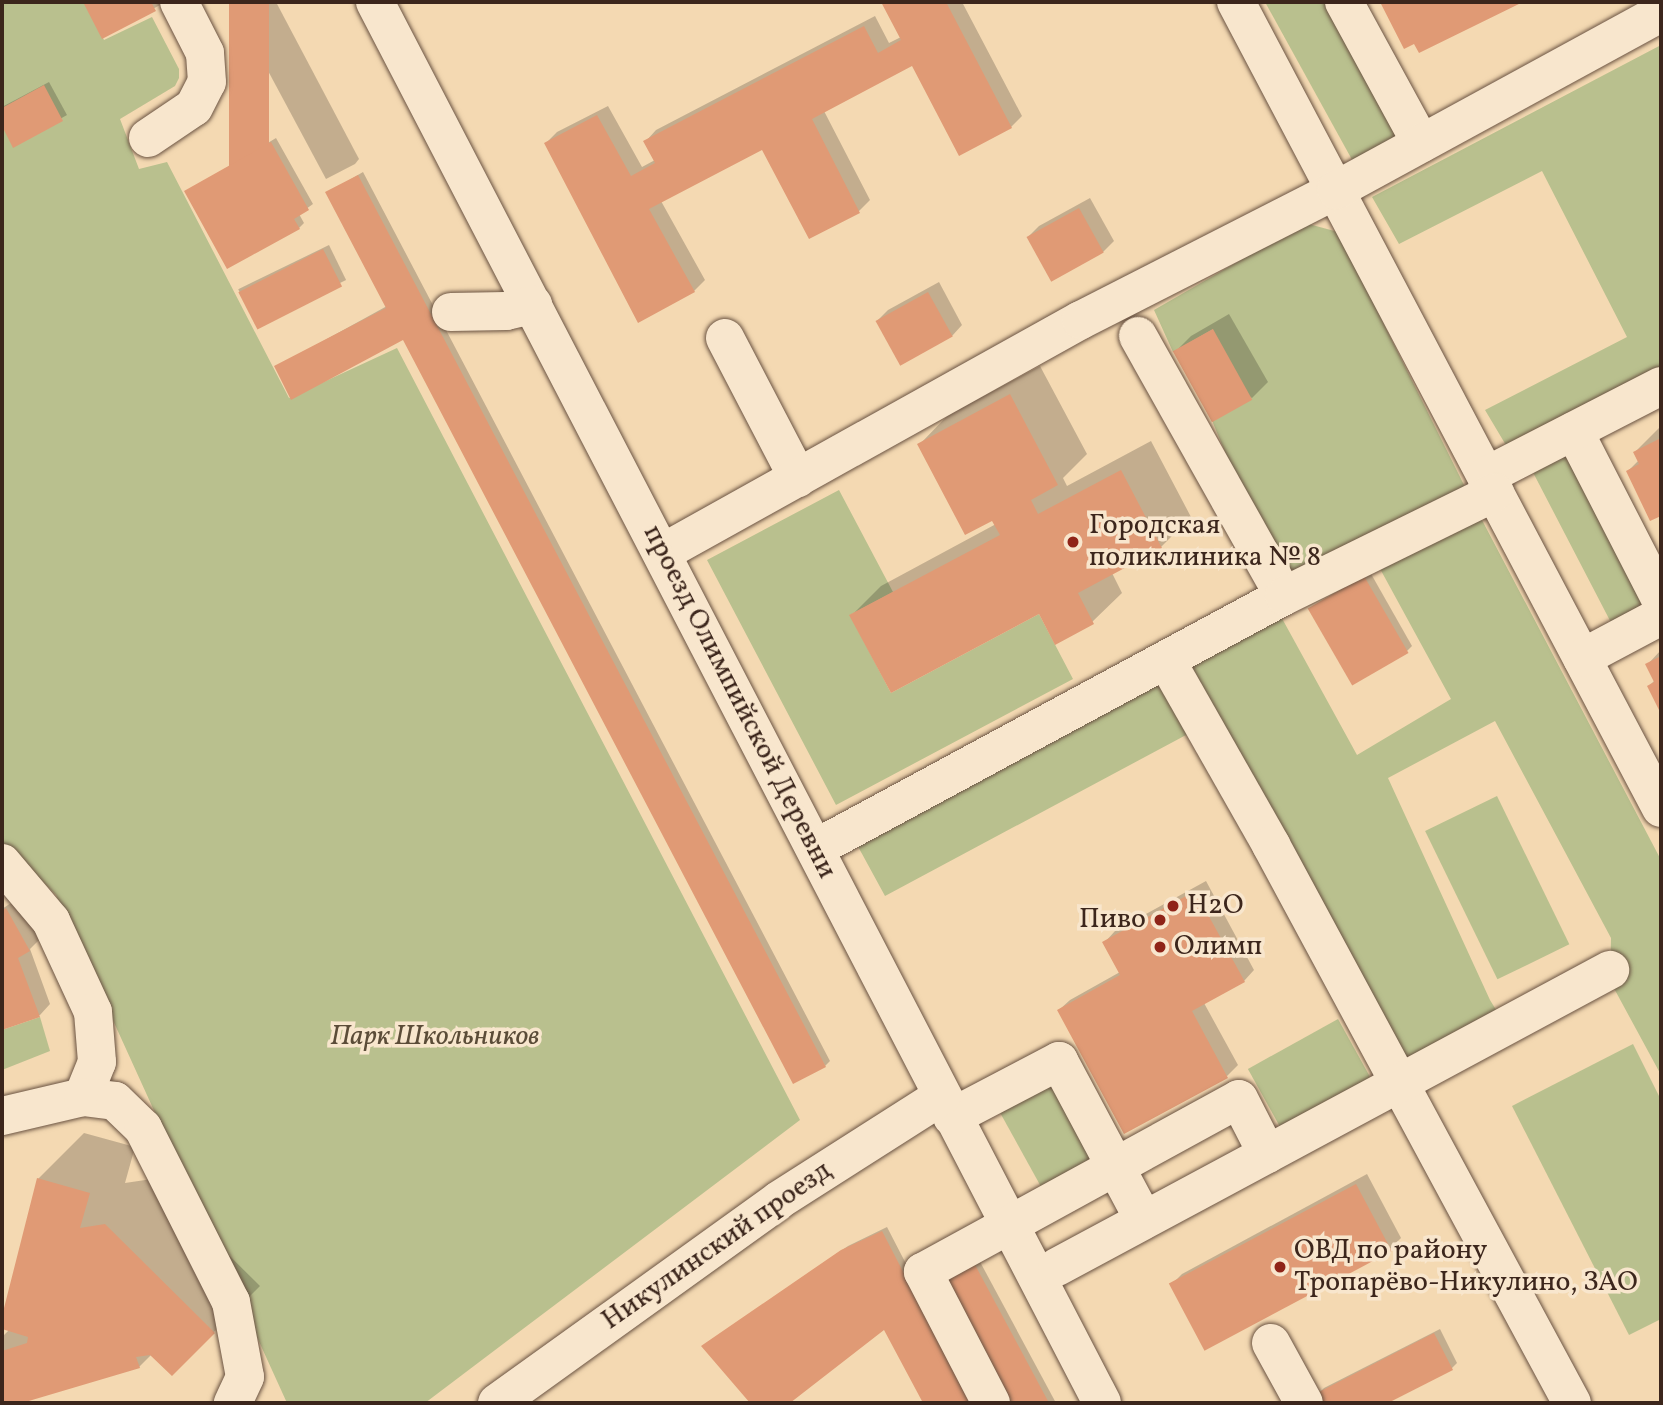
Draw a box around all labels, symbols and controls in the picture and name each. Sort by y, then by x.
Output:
place label: Городская поликлиника № 8 [1089,509,1321,575]
street label: проезд Олимпийской Деревни [635,520,843,884]
marker: Городская поликлиника № 8 [1063,532,1083,552]
place label: H2O [1187,889,1244,923]
marker: H2O [1165,898,1181,914]
place label: Пиво [1079,903,1146,937]
marker: Пиво [1152,912,1168,928]
place label: Олимп [1174,930,1262,964]
marker: Олимп [1152,939,1168,955]
park label: Парк Школьников [331,1020,539,1054]
street label: Никулинский проезд [596,1154,838,1338]
place label: ОВД по району Тропарёво-Никулино, ЗАО [1294,1234,1638,1300]
marker: ОВД по району Тропарёво-Никулино, ЗАО [1272,1259,1288,1275]

